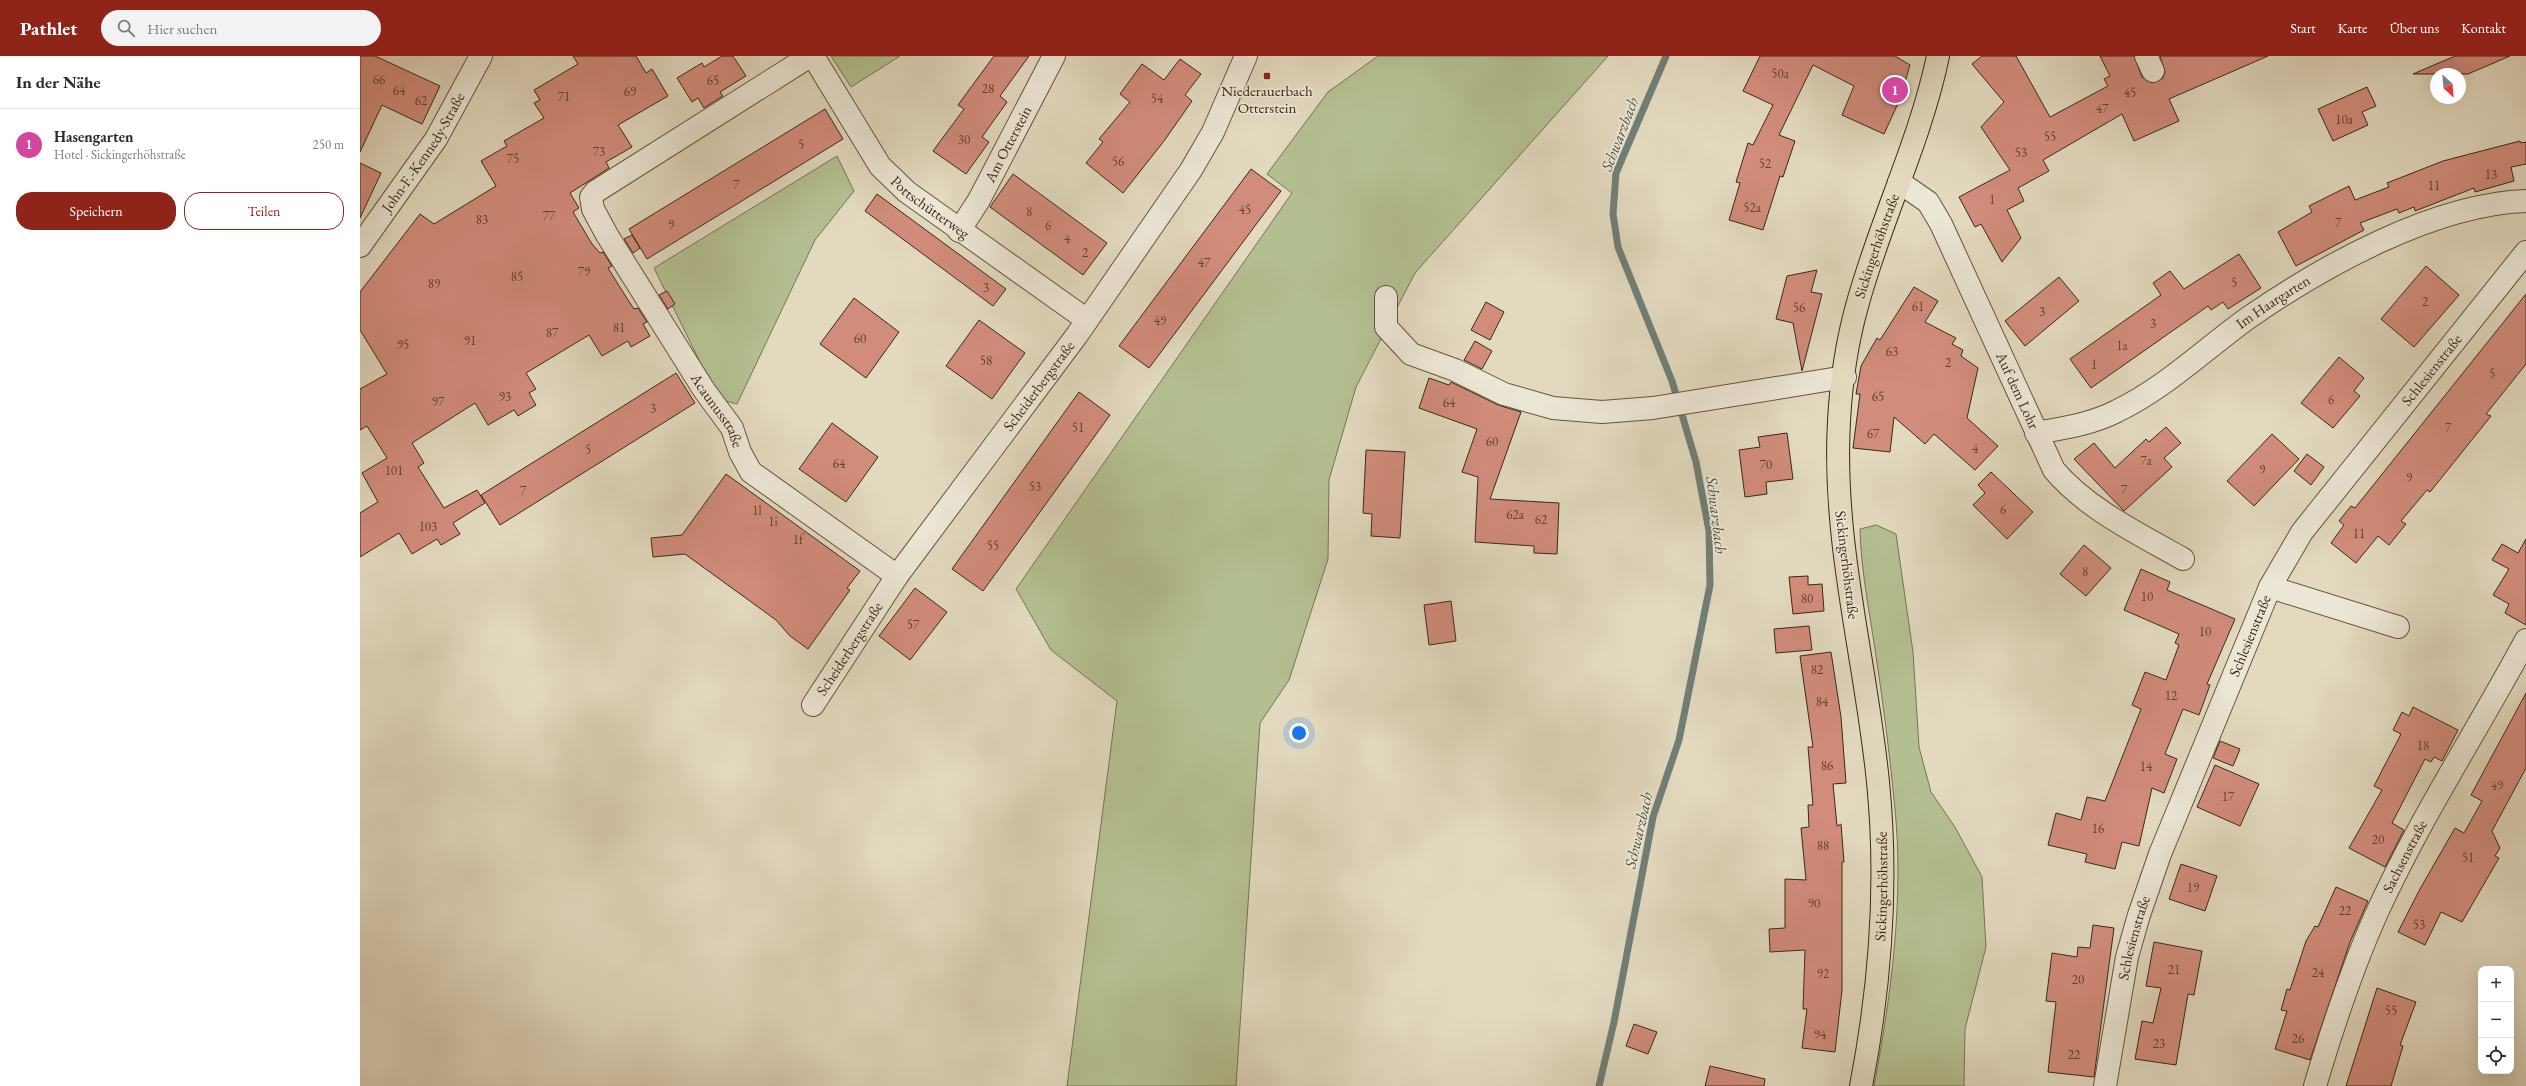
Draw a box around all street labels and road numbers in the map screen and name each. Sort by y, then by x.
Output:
street label: John-F.-Kennedy-Straße [376,89,469,218]
street label: Am Otterstein [979,102,1036,186]
street label: Pottschütterweg [887,172,974,243]
street label: Sickingerhöhstraße [1850,191,1903,300]
street label: Im Haargarten [2232,270,2313,333]
street label: Schlesienstraße [2397,330,2466,409]
street label: Scheiderbergstraße [999,337,1078,435]
street label: Auf dem Lohr [1992,348,2044,432]
street label: Acaunusstraße [686,369,748,450]
street label: Sickingerhöhstraße [1831,509,1864,621]
street label: Schlesienstraße [2224,592,2275,679]
street label: Scheiderbergstraße [812,598,887,699]
street label: Sachsenstraße [2378,816,2431,896]
street label: Sickingerhöhstraße [1870,831,1891,942]
street label: Schlesienstraße [2113,893,2154,981]

